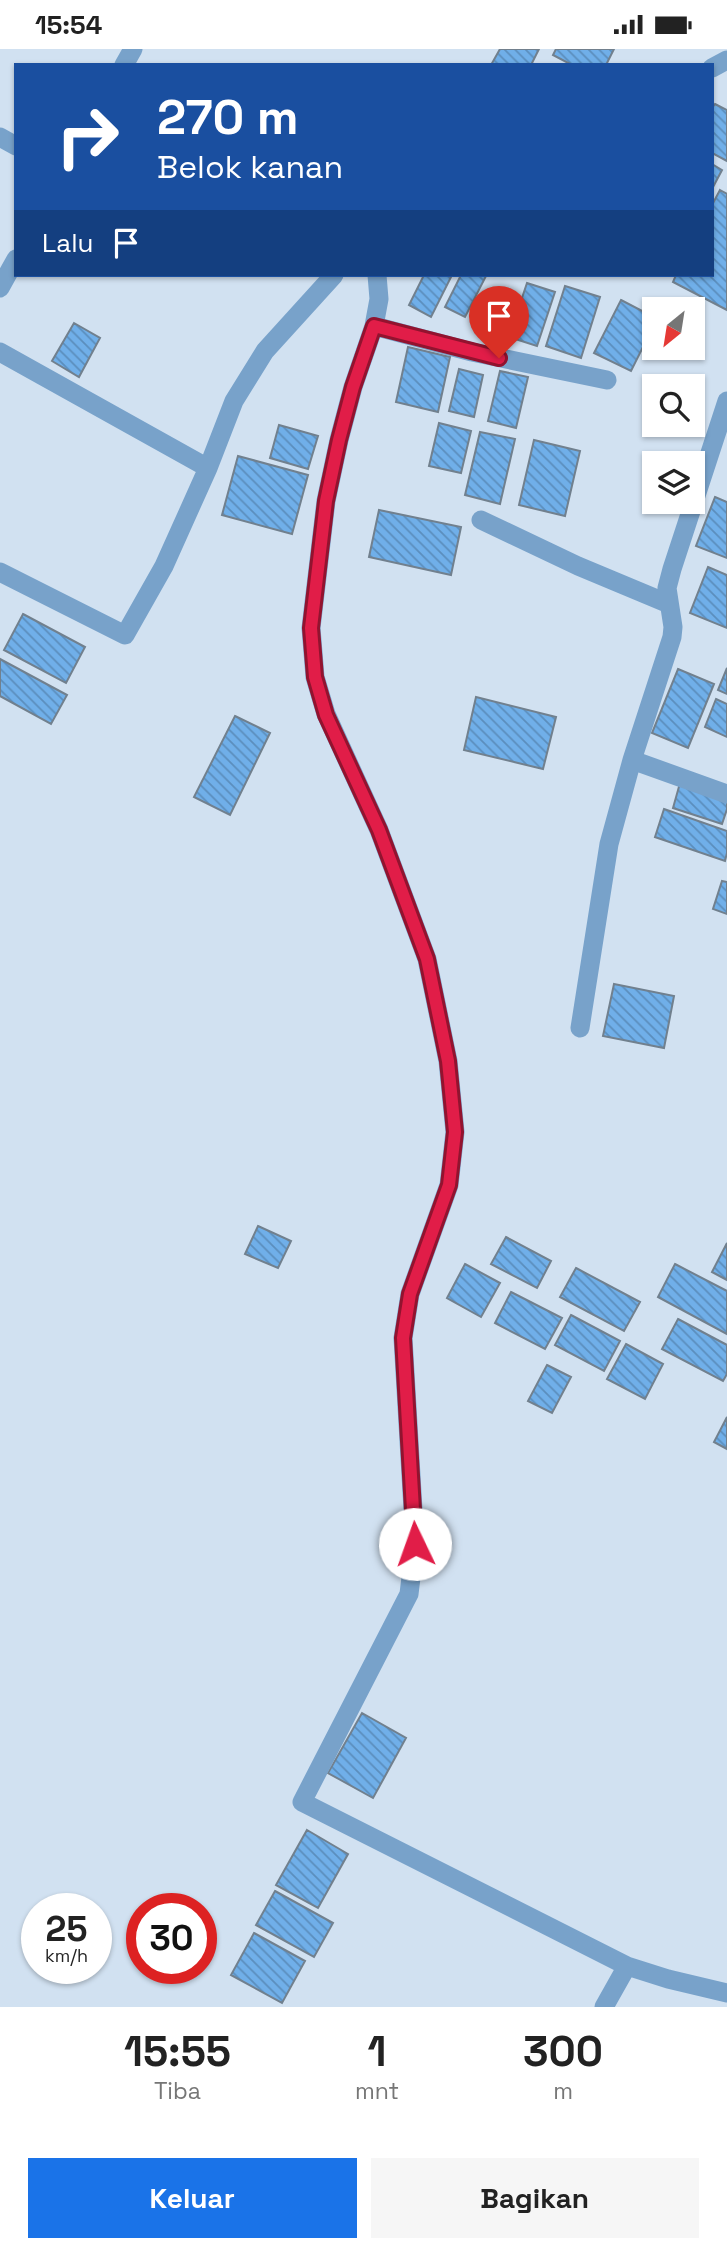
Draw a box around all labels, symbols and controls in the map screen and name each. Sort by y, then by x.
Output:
text: 15:54 [35,8,102,42]
text: 270 m [157,86,299,148]
icon: right [42,91,133,182]
text: Belok kanan [157,147,343,187]
icon: arrive [107,224,145,262]
text: Lalu [42,226,93,260]
pin [469,286,529,358]
icon: arrive [480,297,518,335]
north arrow [642,297,705,361]
map controls [642,297,705,514]
button: search [642,374,705,437]
button: layers [642,451,705,514]
position arrow [378,1507,452,1581]
speed limit sign: 30 [126,1893,217,1984]
text: 25 [46,1907,87,1951]
text: km/h [45,1944,88,1967]
text: 15:55 [124,2025,231,2078]
text: 1 [368,2025,387,2078]
text: 300 [523,2025,603,2078]
text: Tiba [154,2076,201,2106]
text: mnt [355,2076,399,2106]
text: m [553,2076,573,2106]
button: Keluar [28,2158,357,2238]
button: Bagikan [371,2158,699,2238]

